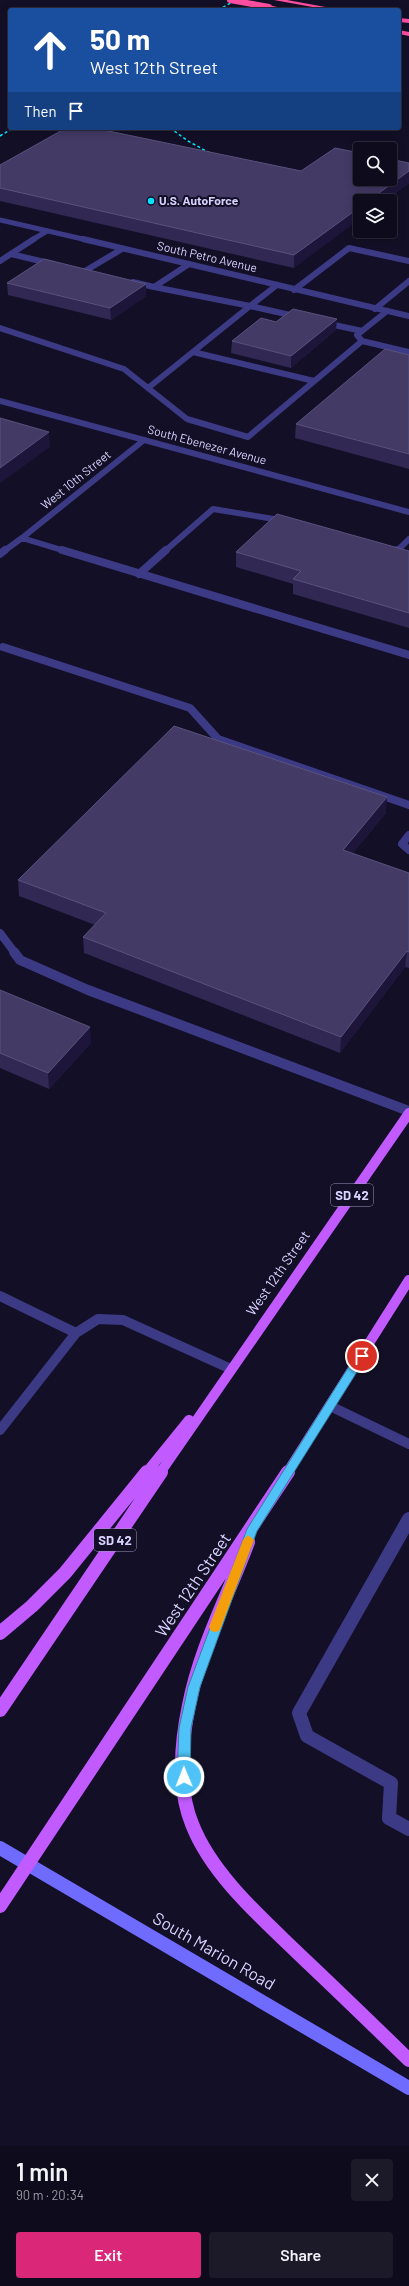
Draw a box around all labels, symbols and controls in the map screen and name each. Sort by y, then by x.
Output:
text: 50 m [90,22,150,56]
icon: ahead [24,24,76,76]
text: West 12th Street [90,56,218,78]
icon: arrive [65,100,87,122]
text: Then [24,102,57,120]
map controls [353,142,397,238]
button: search [353,142,397,186]
place label: U.S. AutoForce [159,193,239,207]
button: layers [353,194,397,238]
marker: U.S. AutoForce [146,196,156,206]
street label: South Petro Avenue [156,238,259,274]
street label: South Ebenezer Avenue [146,421,268,467]
street label: West 10th Street [38,447,113,512]
road number: SD 42 [331,1184,373,1206]
street label: West 12th Street [242,1227,313,1318]
pin [345,1339,379,1373]
icon: arrive [351,1345,373,1367]
road number: SD 42 [94,1529,136,1551]
street label: West 12th Street [150,1529,234,1640]
position arrow [163,1756,205,1798]
street label: South Marion Road [150,1907,279,1993]
text: 1 min [16,2157,68,2186]
button: close [351,2159,393,2201]
text: 90 m · 20:34 [16,2187,84,2203]
button: Exit [16,2232,201,2278]
button: Share [209,2232,393,2278]

